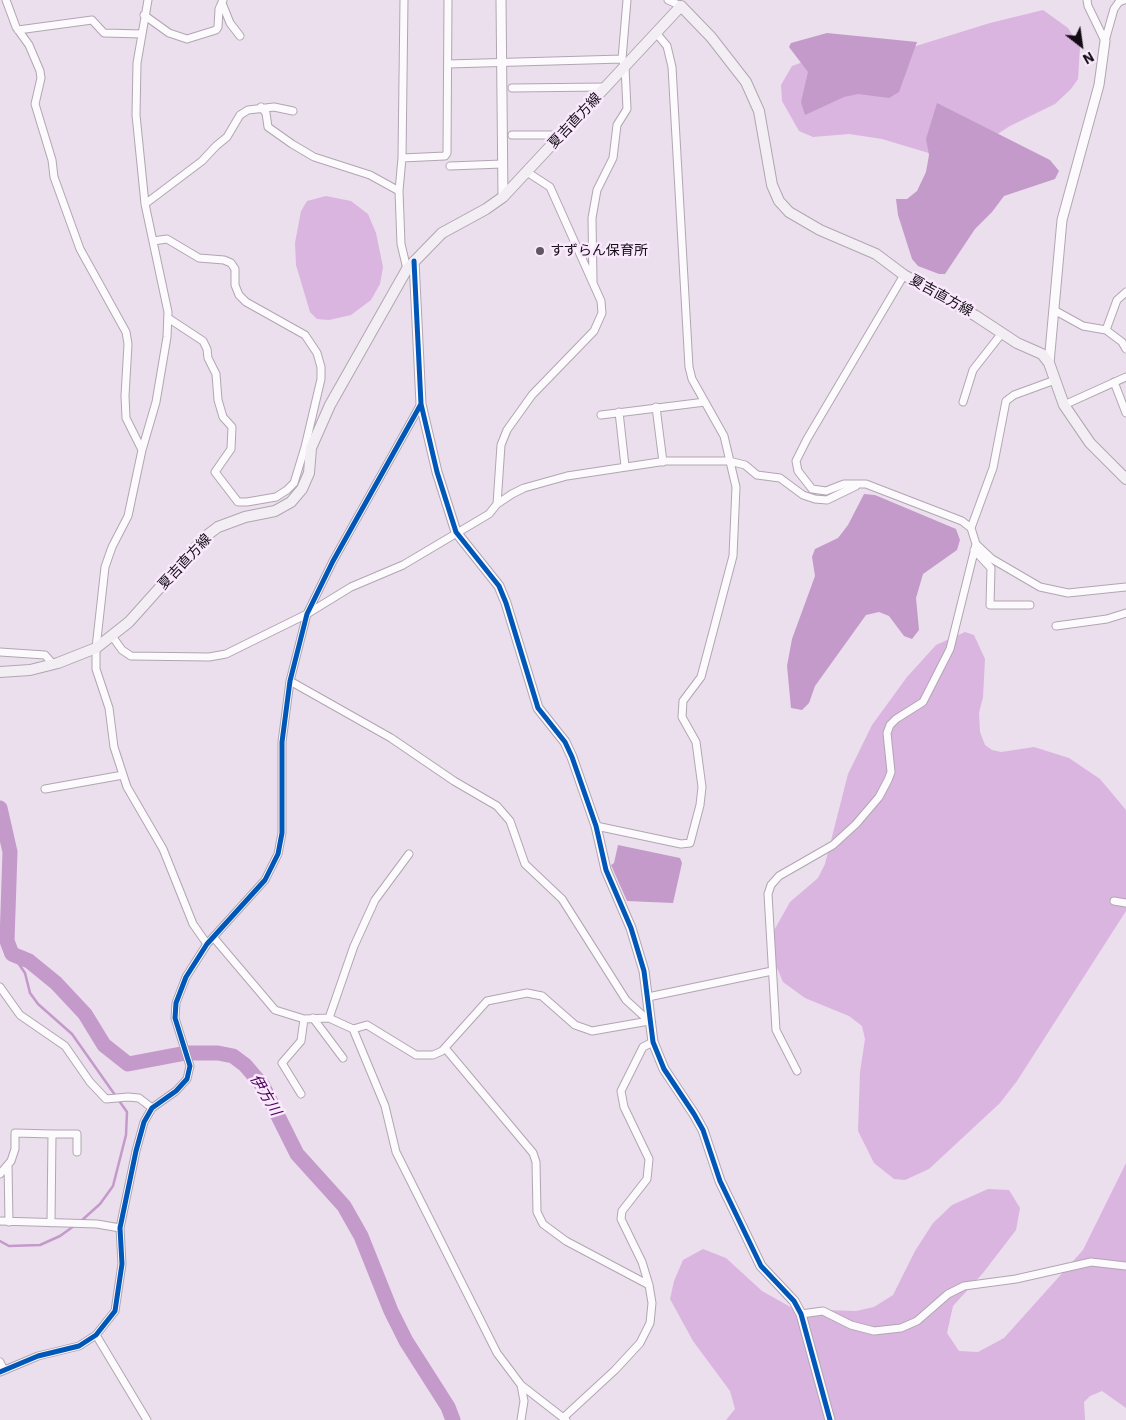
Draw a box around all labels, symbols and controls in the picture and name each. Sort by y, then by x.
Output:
north arrow [1056,20,1106,70]
text: N [1080,48,1097,68]
street label: 夏吉直方線 [545,90,605,152]
place label: すずらん保育所 [550,243,648,259]
marker: すずらん保育所 [534,245,546,257]
street label: 夏吉直方線 [906,272,976,320]
street label: 夏吉直方線 [155,531,215,593]
water label: 伊方川 [246,1071,284,1119]

